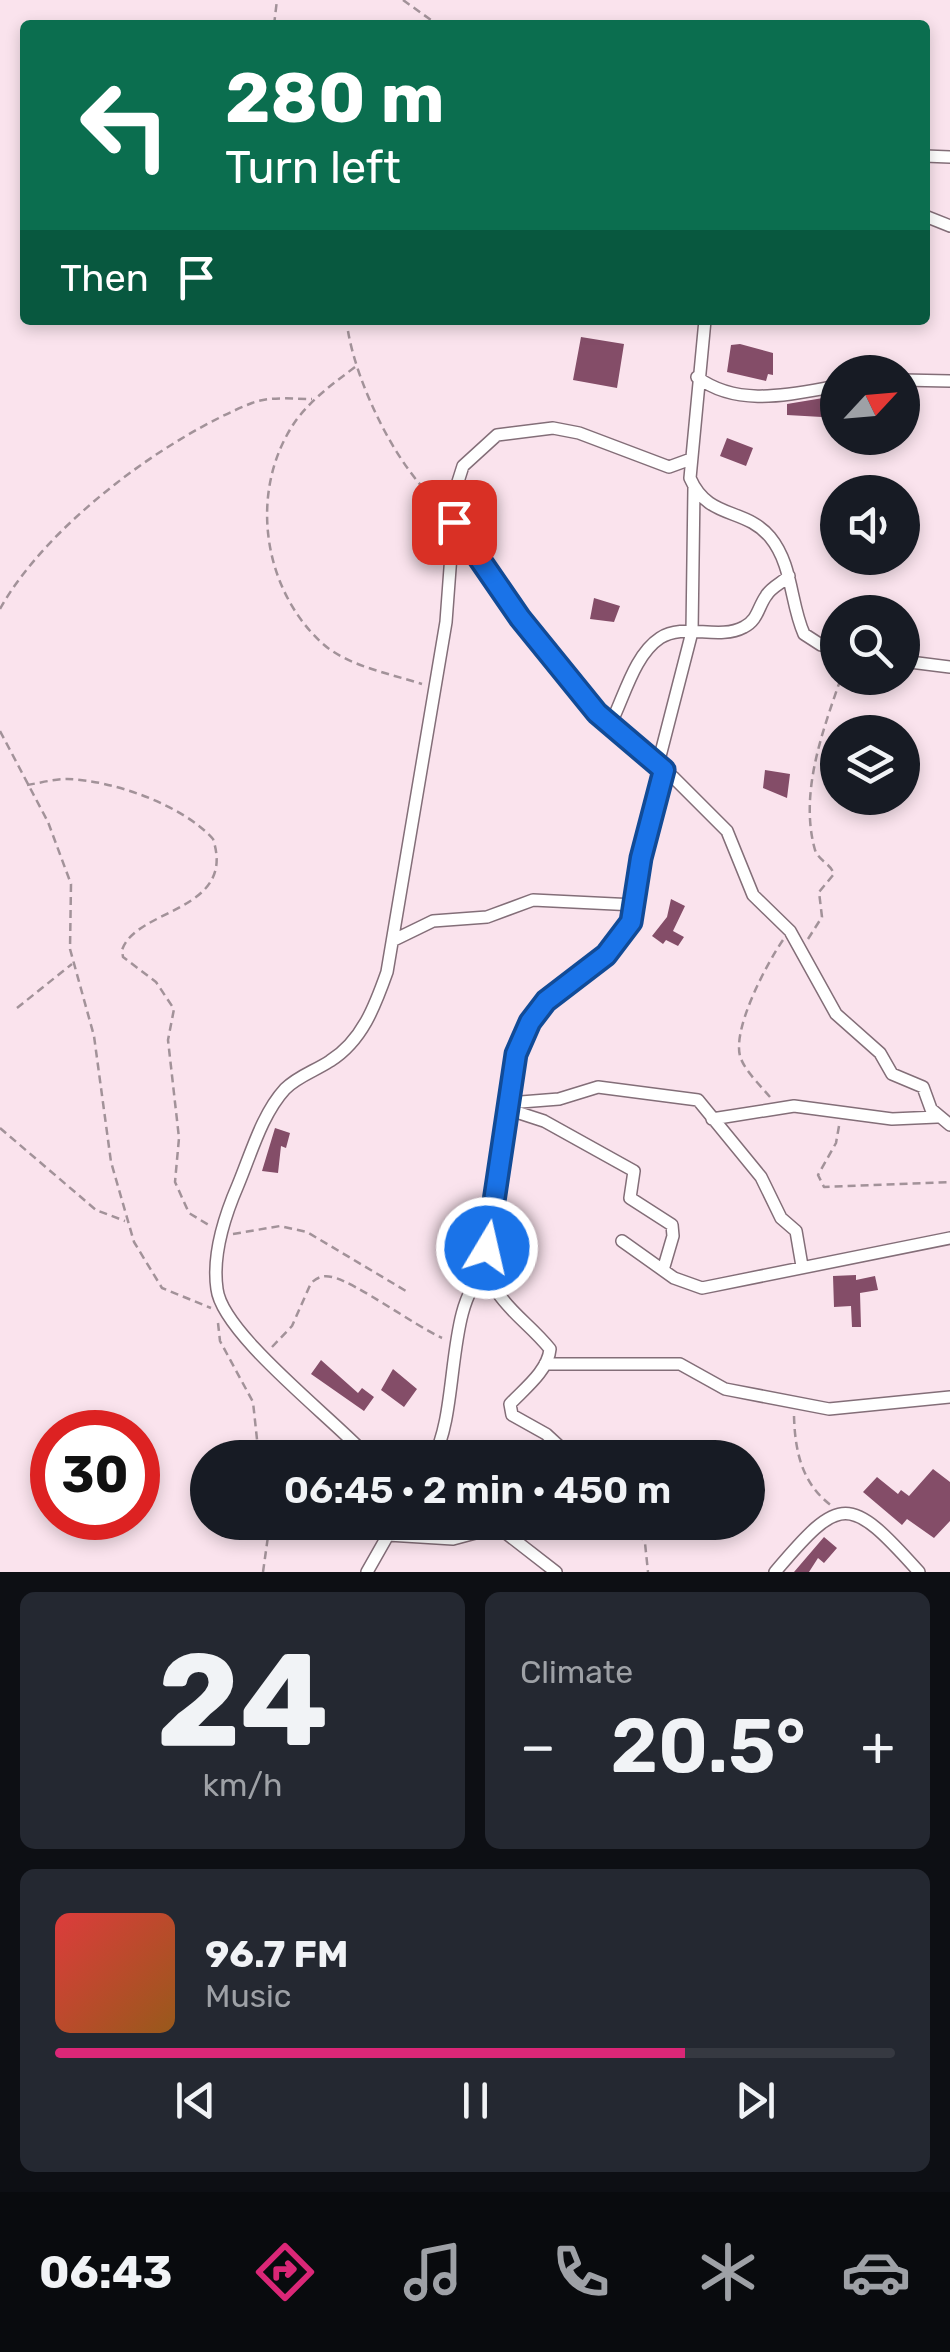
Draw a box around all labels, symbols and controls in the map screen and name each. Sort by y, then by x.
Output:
text: 280 m [225,57,445,140]
icon: left [60,60,190,190]
text: Turn left [225,141,401,194]
icon: arrive [169,250,224,305]
text: Then [60,255,149,301]
north arrow [820,355,920,455]
map controls [820,355,920,815]
button: sound [820,475,920,575]
pin [412,480,497,565]
icon: arrive [427,495,482,550]
button: search [820,595,920,695]
button: layers [820,715,920,815]
position arrow [435,1196,539,1300]
speed limit sign: 30 [30,1410,160,1540]
text: 06:45 · 2 min · 450 m [284,1467,671,1513]
text: 24 [156,1623,329,1778]
text: Climate [520,1653,633,1691]
text: 20.5° [611,1702,806,1791]
text: − [520,1714,556,1779]
text: + [861,1714,895,1779]
text: km/h [203,1766,282,1804]
text: 96.7 FM [205,1931,348,1977]
text: Music [205,1977,291,2015]
icon: previous [168,2073,223,2128]
icon: pause [448,2073,503,2128]
icon: next [728,2073,783,2128]
icon: directions [250,2237,320,2307]
icon: music [398,2237,468,2307]
icon: phone [546,2237,616,2307]
icon: climate [693,2237,763,2307]
icon: car [841,2237,911,2307]
text: 06:43 [39,2246,172,2299]

